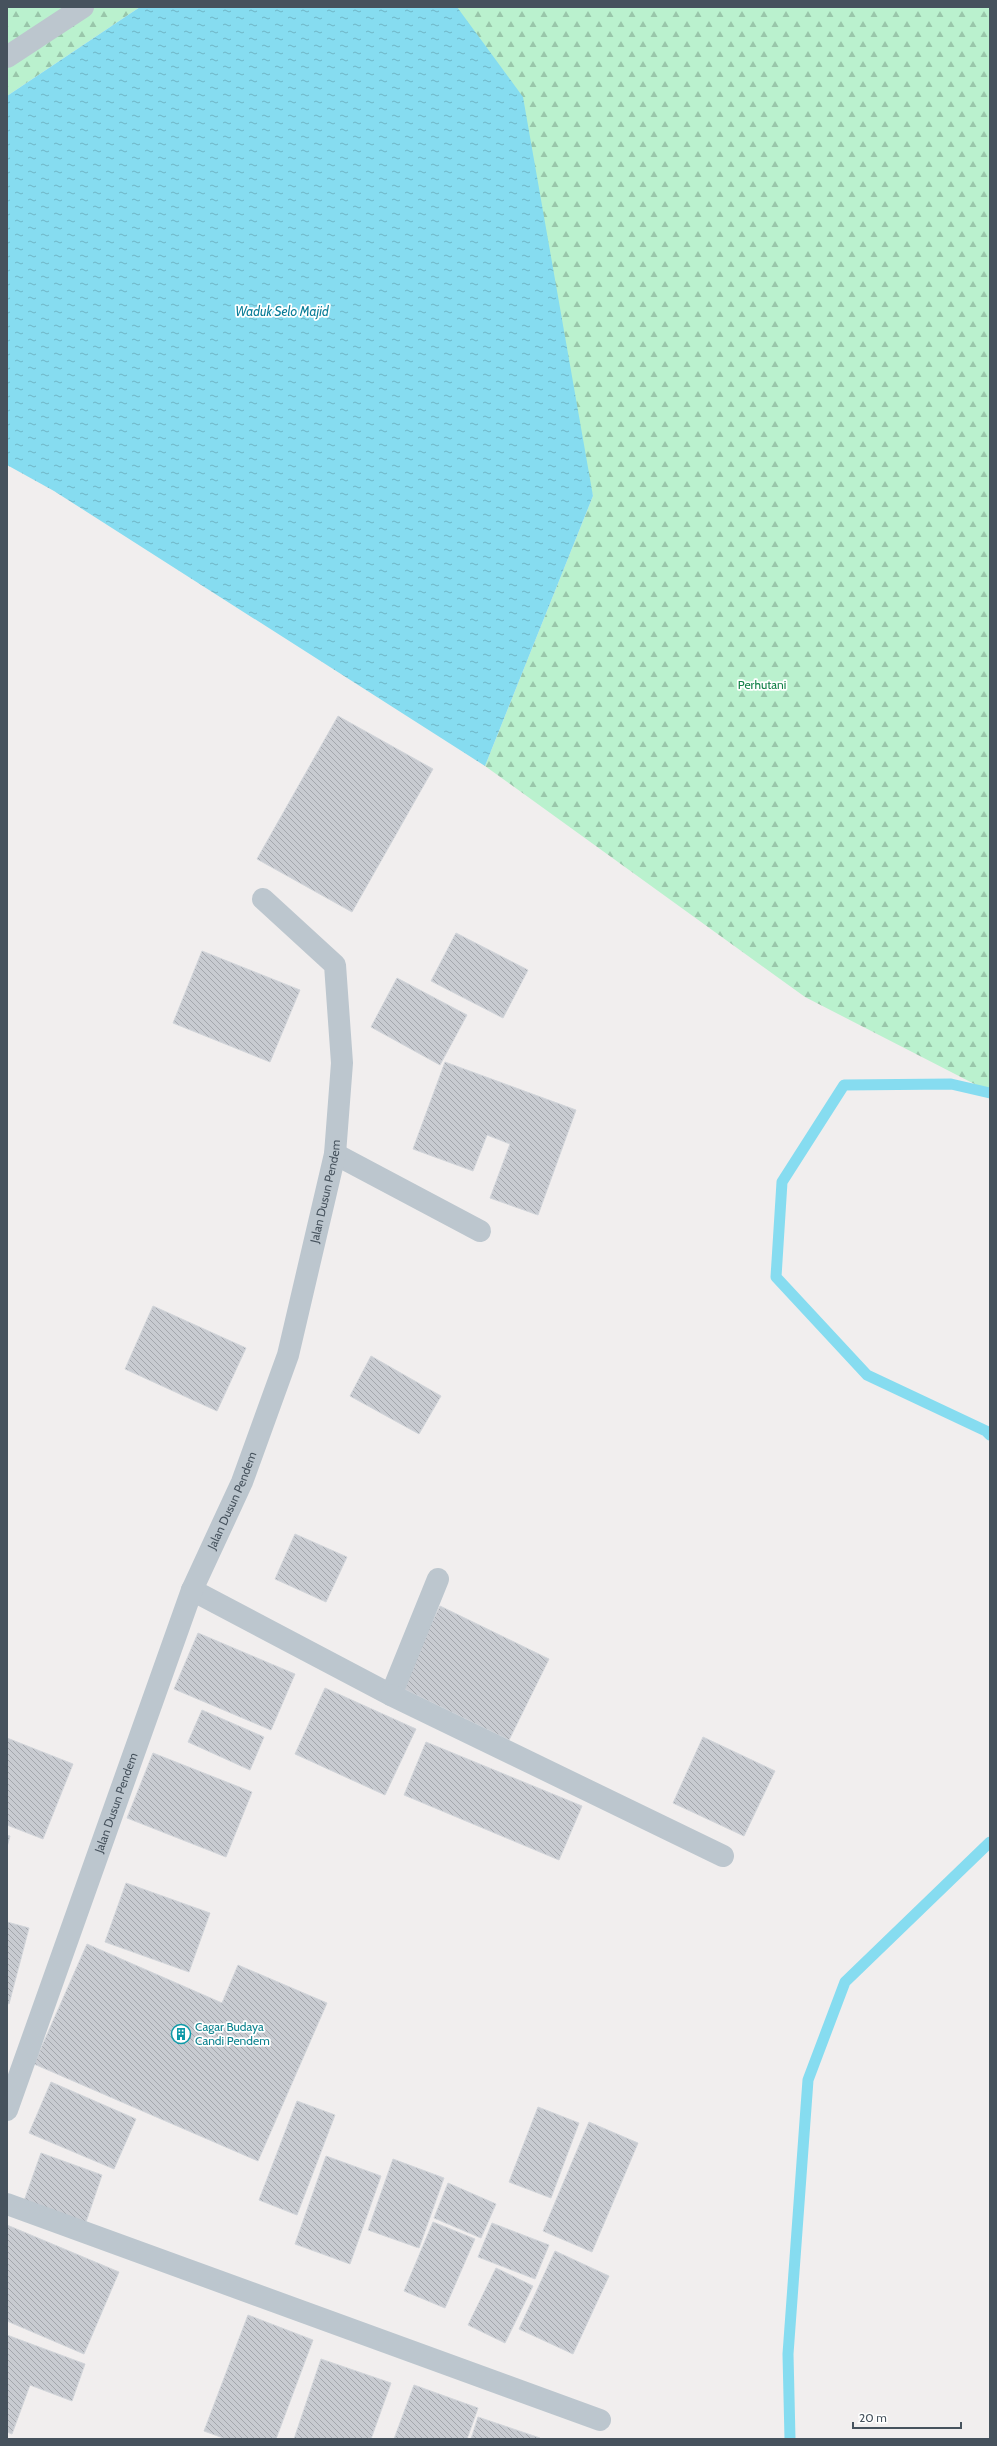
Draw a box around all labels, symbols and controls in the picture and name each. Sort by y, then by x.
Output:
water label: Waduk Selo Majid [235,303,329,320]
park label: Perhutani [738,677,786,692]
street label: Jalan Dusun Pendem [306,1139,343,1245]
street label: Jalan Dusun Pendem [203,1449,259,1553]
street label: Jalan Dusun Pendem [91,1751,141,1856]
place label: Cagar Budaya Candi Pendem [195,2019,270,2048]
building icon: Cagar Budaya Candi Pendem [170,2023,192,2045]
scale bar [853,2404,961,2430]
text: 20 m [859,2410,887,2425]

